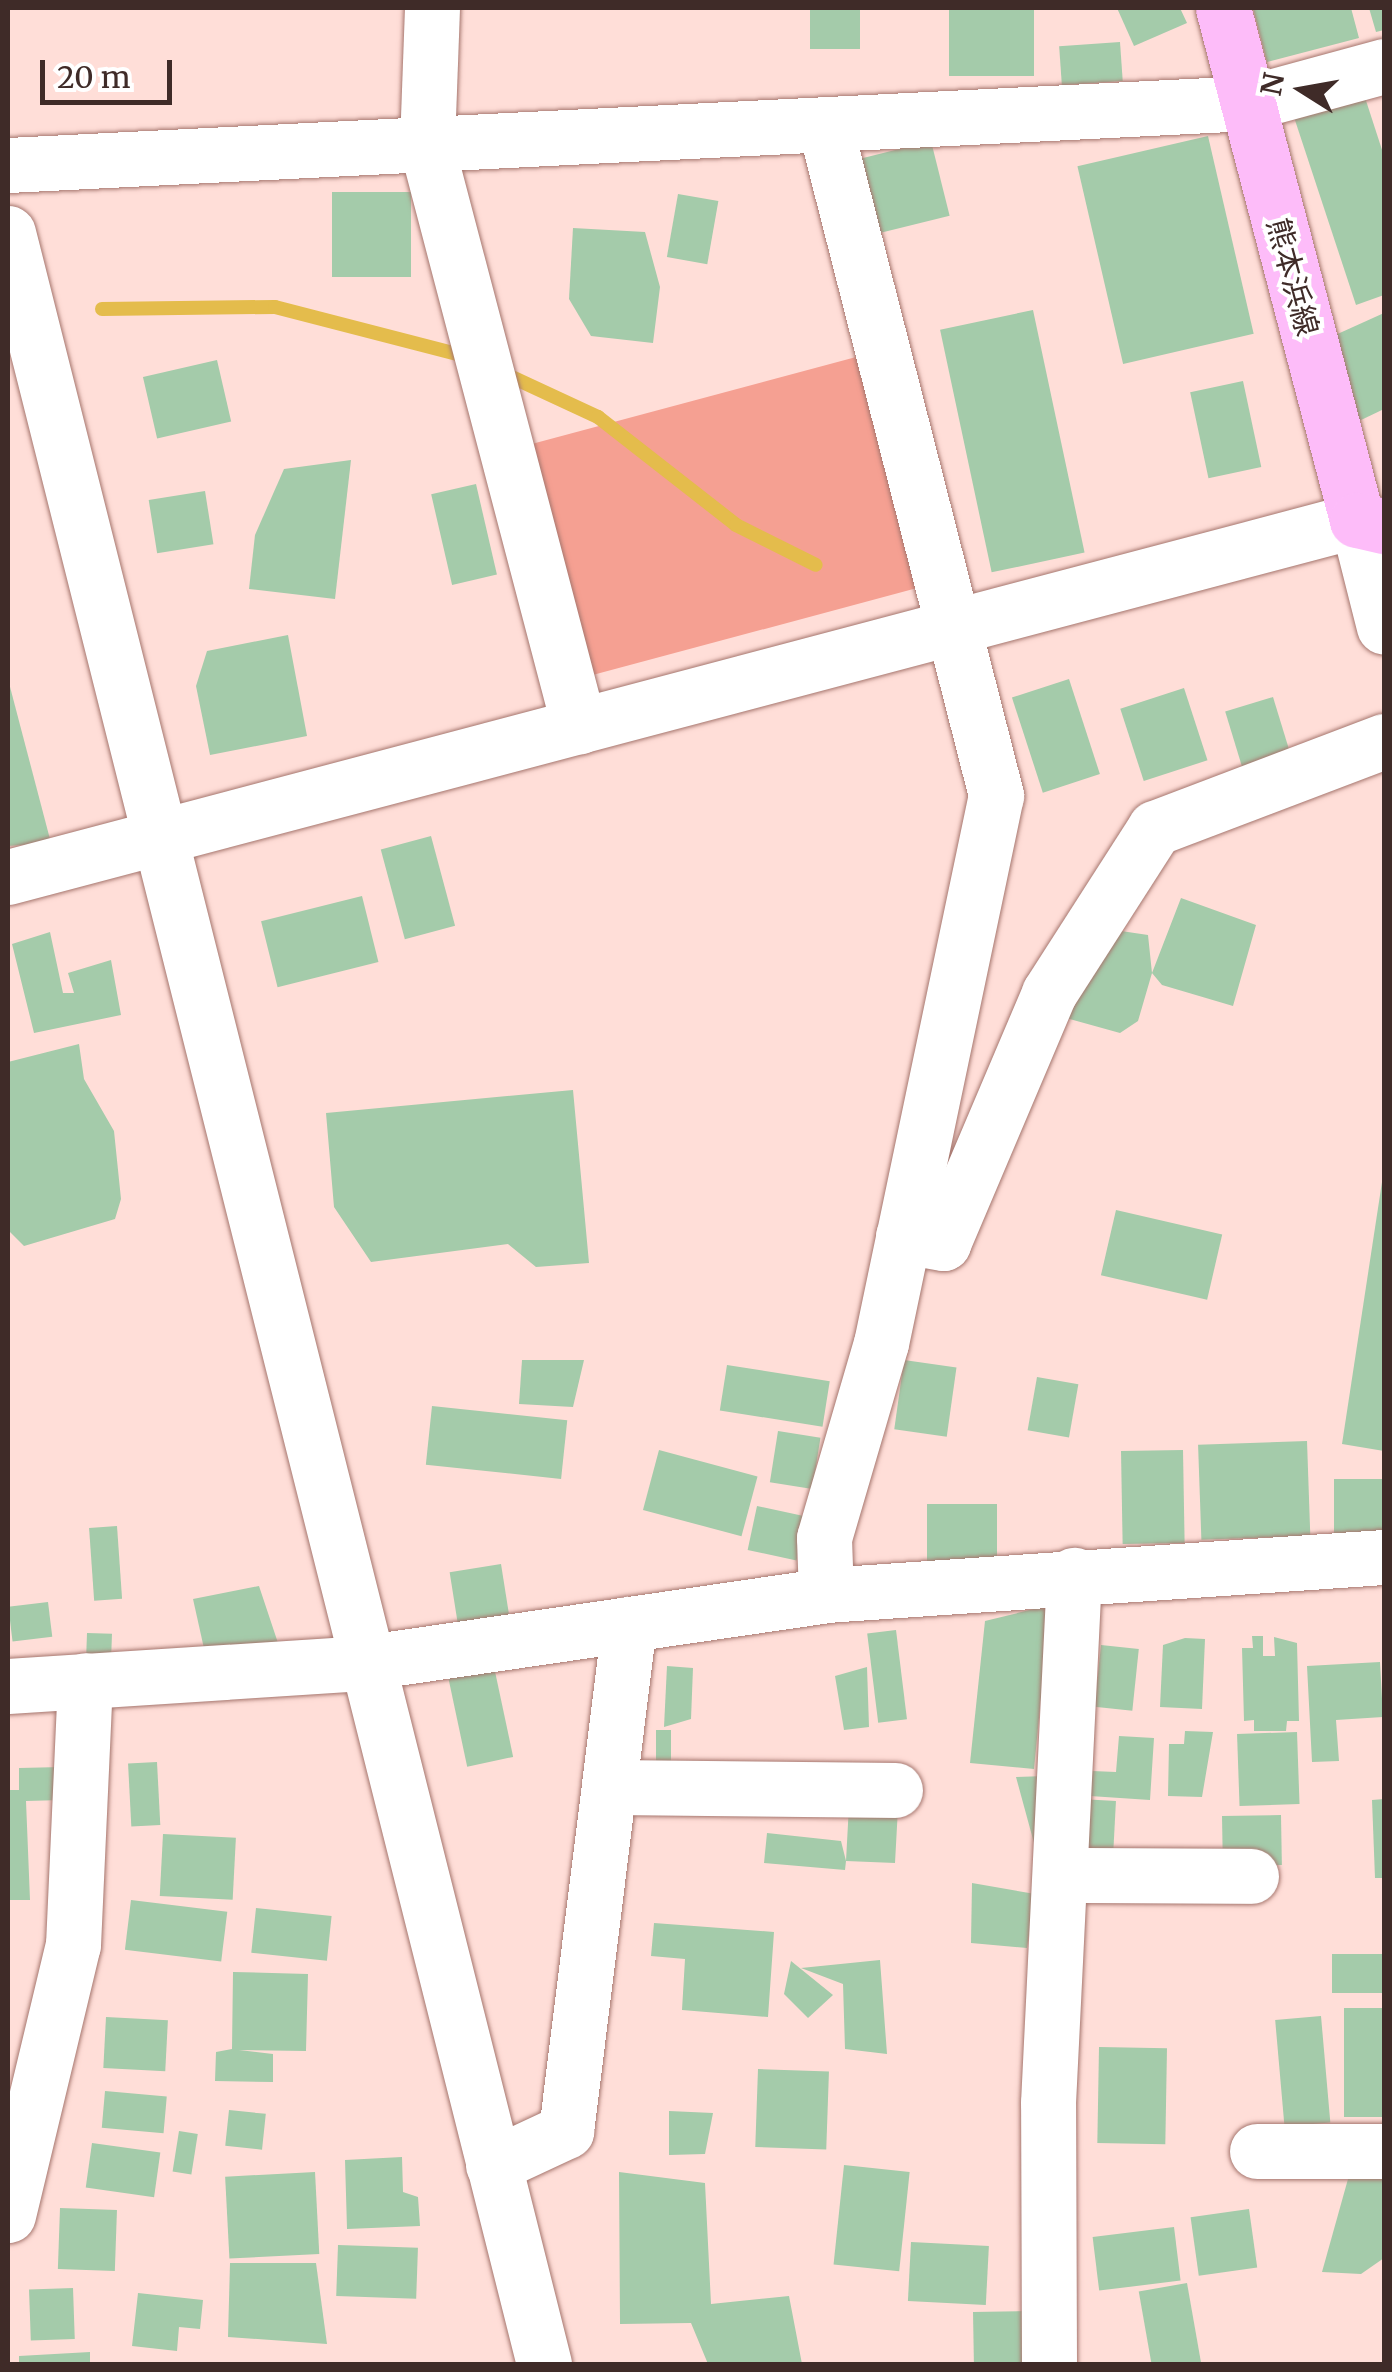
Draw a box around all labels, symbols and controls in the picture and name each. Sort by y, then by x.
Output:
scale bar [45,40,178,102]
north arrow [1252,40,1352,140]
text: 20 m [57,58,130,96]
text: N [1253,70,1292,99]
street label: 熊本浜線 [1260,214,1326,340]

